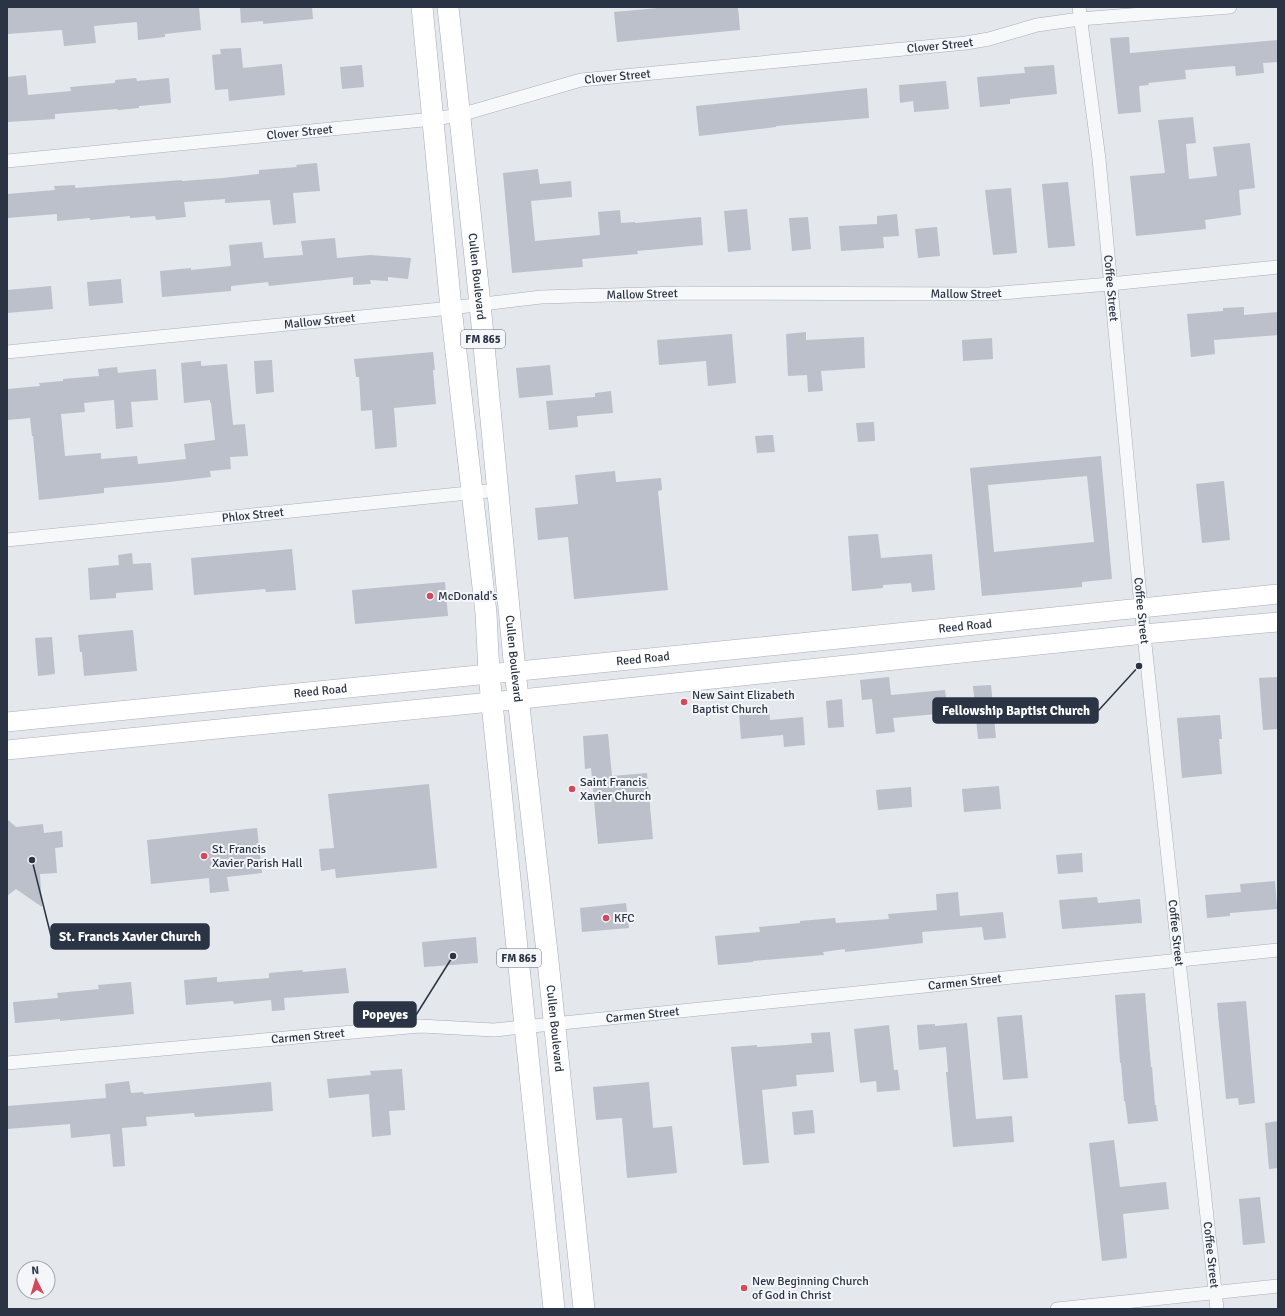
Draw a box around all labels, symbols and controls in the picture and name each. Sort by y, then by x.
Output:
street label: Clover Street [906,35,974,57]
street label: Clover Street [584,66,651,88]
street label: Clover Street [266,122,333,143]
street label: Cullen Boulevard [464,232,488,321]
street label: Coffee Street [1100,254,1121,322]
street label: Mallow Street [606,286,678,303]
street label: Mallow Street [930,286,1002,302]
street label: Mallow Street [283,311,356,333]
road number: FM 865 [461,330,505,348]
street label: Phlox Street [221,505,285,526]
street label: Coffee Street [1130,577,1152,645]
place label: McDonald's [438,589,498,604]
marker: McDonald's [425,591,435,601]
street label: Cullen Boulevard [502,615,525,703]
street label: Reed Road [938,616,993,637]
street label: Reed Road [615,649,670,669]
street label: Reed Road [293,681,348,701]
place label: New Saint Elizabeth Baptist Church [692,688,795,717]
marker: New Saint Elizabeth Baptist Church [679,697,689,707]
callout: Fellowship Baptist Church [933,698,1098,723]
text: Fellowship Baptist Church [942,703,1090,719]
place label: Saint Francis Xavier Church [580,775,651,804]
marker: Saint Francis Xavier Church [567,784,577,794]
place label: St. Francis Xavier Parish Hall [212,842,303,871]
marker: St. Francis Xavier Parish Hall [199,851,209,861]
street label: Coffee Street [1165,899,1187,967]
place label: KFC [614,911,635,926]
marker: KFC [601,913,611,923]
callout: St. Francis Xavier Church [51,924,209,949]
text: St. Francis Xavier Church [59,929,201,945]
road number: FM 865 [497,949,541,967]
street label: Carmen Street [927,971,1002,994]
street label: Cullen Boulevard [543,984,566,1073]
callout: Popeyes [354,1002,416,1027]
street label: Carmen Street [605,1004,680,1027]
text: Popeyes [362,1007,408,1023]
street label: Carmen Street [270,1026,345,1047]
street label: Coffee Street [1200,1221,1222,1289]
north arrow [16,1260,56,1300]
text: N [31,1264,40,1277]
place label: New Beginning Church of God in Christ [752,1274,869,1303]
marker: New Beginning Church of God in Christ [739,1283,749,1293]

